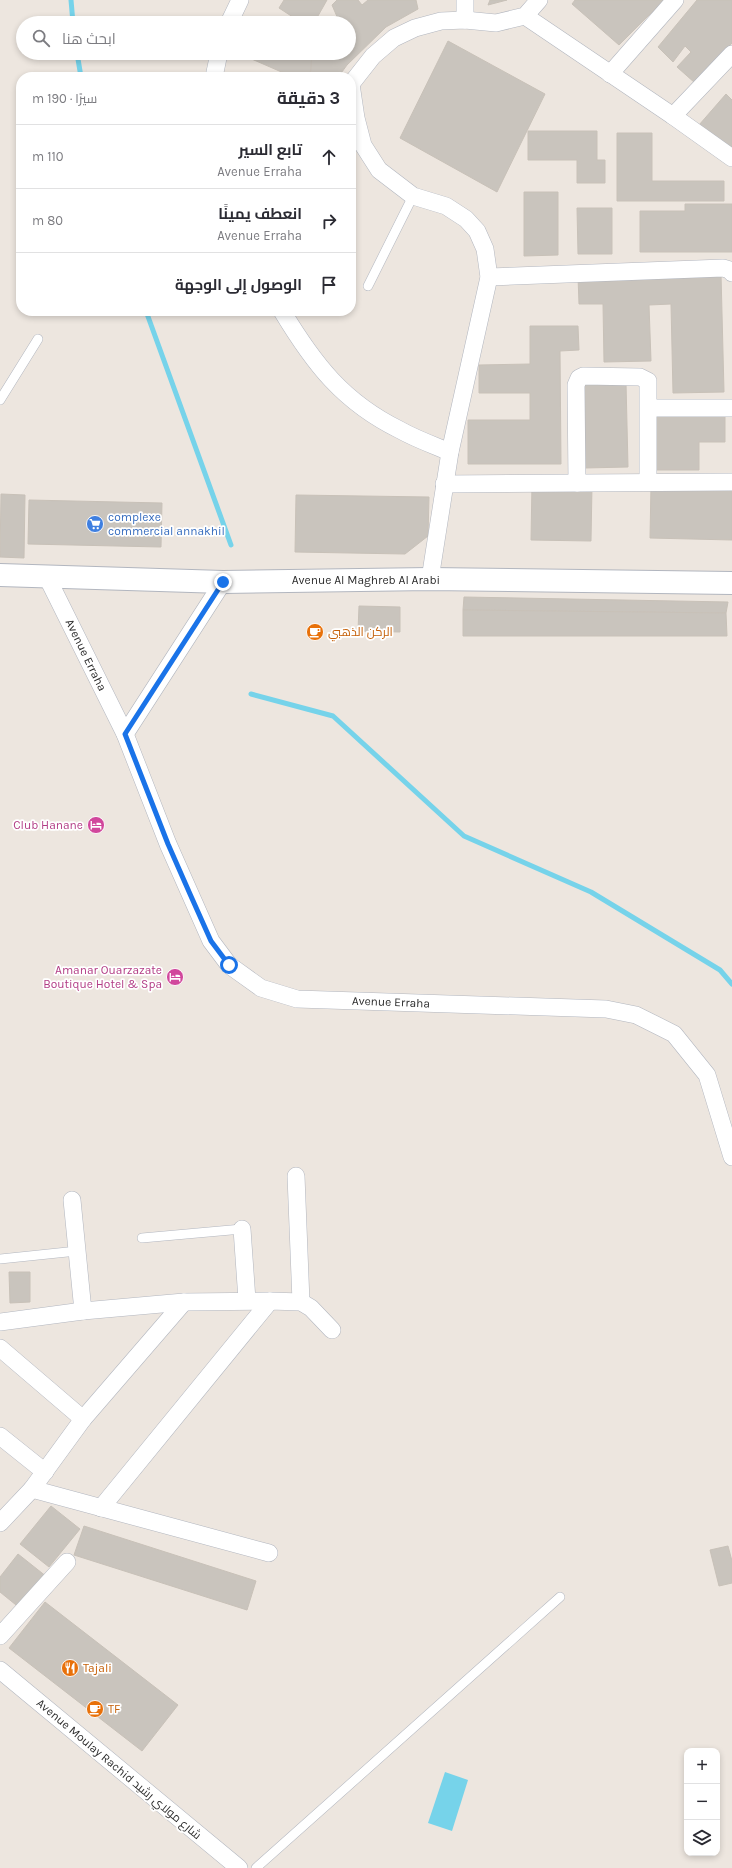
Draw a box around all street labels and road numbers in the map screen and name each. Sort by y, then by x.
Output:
street label: Avenue Al Maghreb Al Arabi [292,573,440,587]
street label: Avenue Erraha [63,617,109,693]
street label: Avenue Erraha [352,994,430,1010]
street label: Avenue Moulay Rachid شارع مولاي رشيد [32,1696,204,1844]

